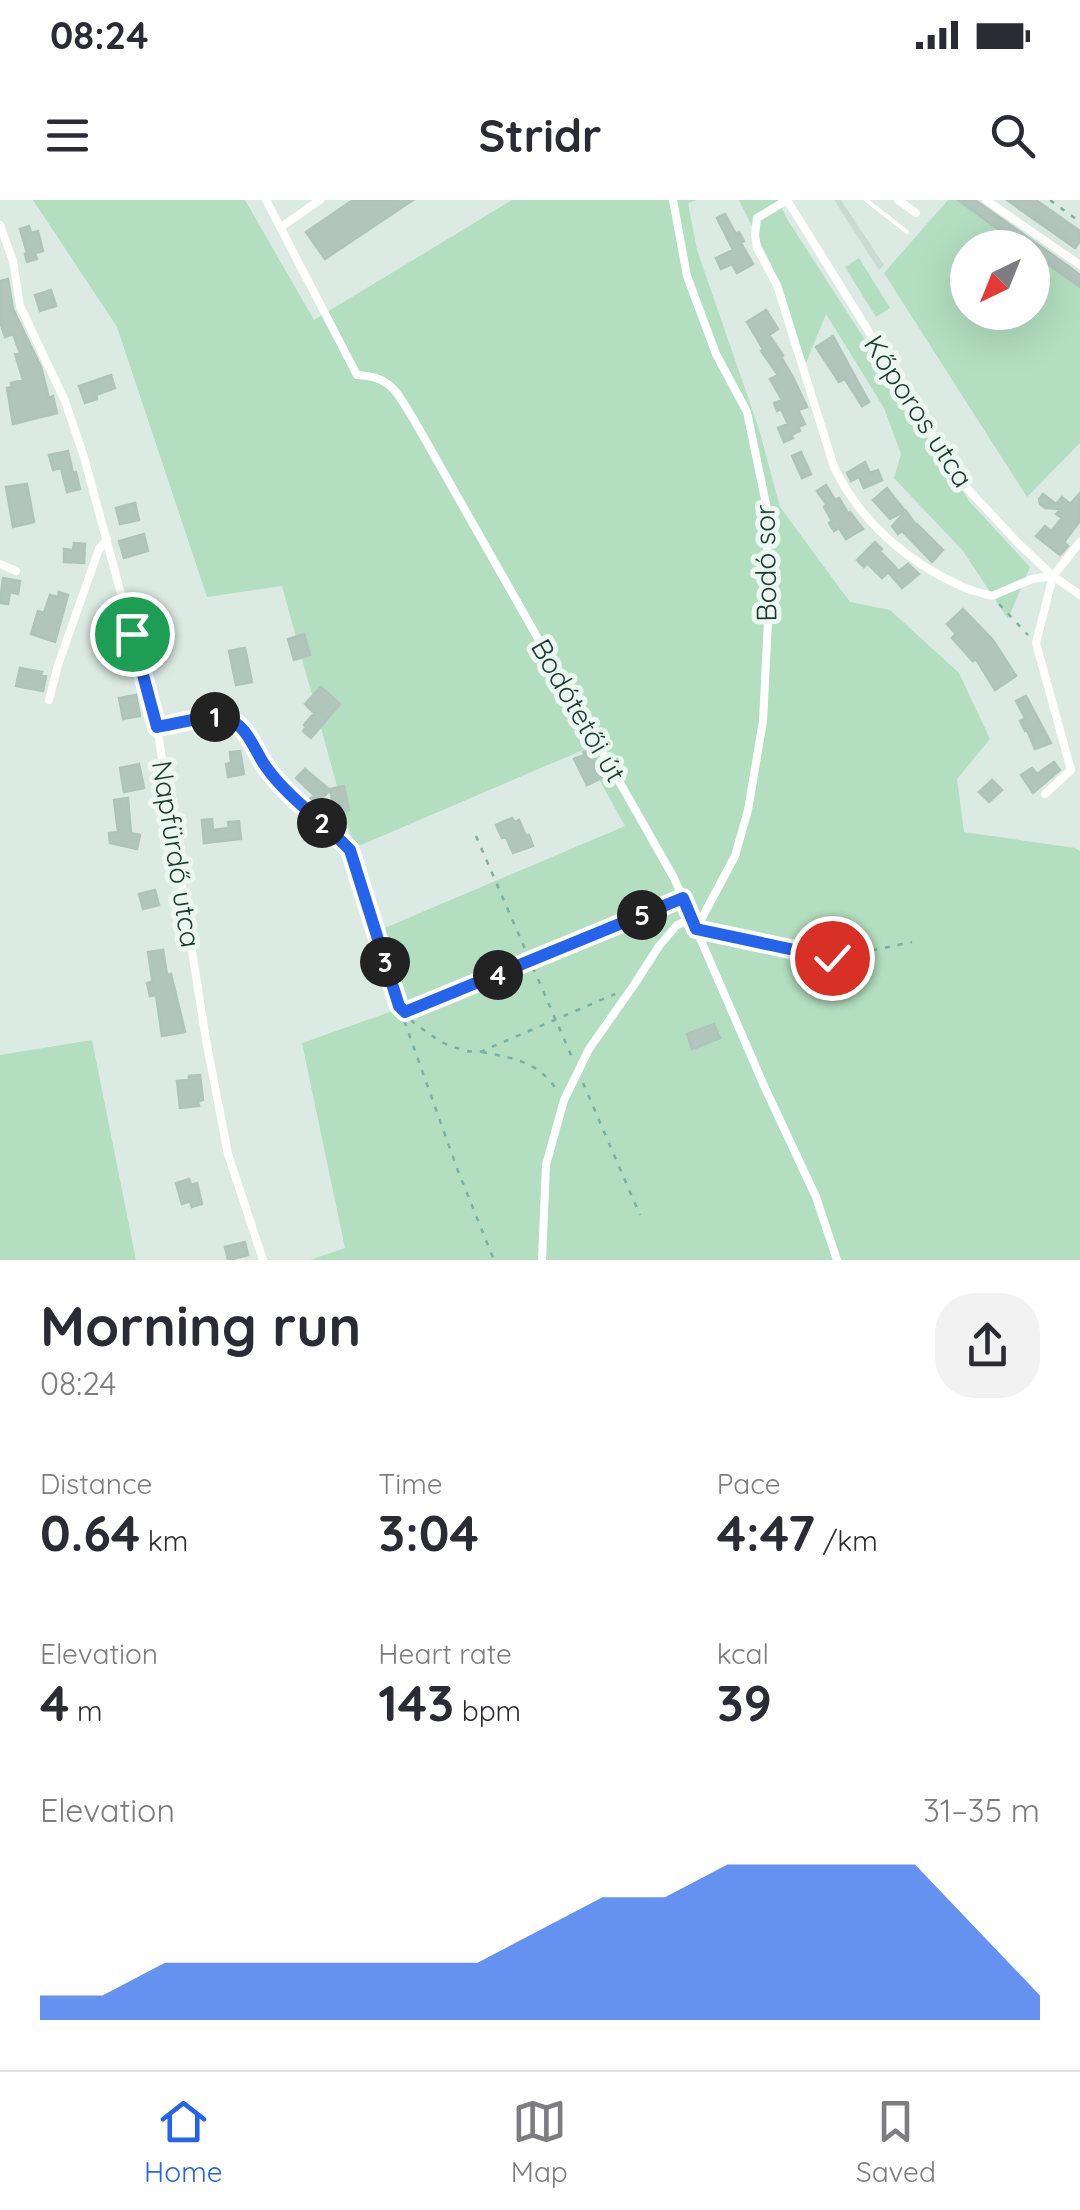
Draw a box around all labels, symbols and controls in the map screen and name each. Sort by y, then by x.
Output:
text: 08:24 [50,11,149,59]
text: Stridr [478,107,602,163]
icon: menu [40,108,95,163]
icon: search [985,108,1040,163]
north arrow [950,230,1050,330]
map controls [950,230,1050,330]
street label: Kőporos utca [857,328,981,494]
street label: Bodó sor [746,504,784,622]
pin [90,592,175,677]
icon: arrive [105,607,160,662]
street label: Bodótetői út [524,632,634,788]
pin: 1 [190,692,240,742]
text: 1 [210,699,220,734]
street label: Napfürdő utca [145,758,209,950]
pin: 2 [297,798,347,848]
text: 2 [314,805,330,840]
pin: 5 [617,890,667,940]
text: 5 [634,897,650,932]
pin [790,916,875,1001]
icon: check [805,931,860,986]
pin: 3 [360,937,410,987]
text: 3 [377,944,393,979]
pin: 4 [473,950,523,1000]
text: 4 [490,957,506,992]
text: Morning run [40,1291,361,1360]
button: share [935,1293,1040,1398]
text: 08:24 [40,1363,116,1403]
text: Distance [40,1466,152,1501]
text: Time [378,1466,443,1501]
text: Pace [717,1466,781,1501]
text: 0.64 [40,1501,140,1564]
text: 3:04 [378,1501,479,1564]
text: 4:47 [717,1501,815,1564]
text: km [140,1523,188,1558]
text: /km [815,1523,878,1558]
text: Elevation [40,1636,158,1671]
text: Heart rate [378,1636,512,1671]
text: kcal [717,1636,769,1671]
text: 4 [40,1671,69,1734]
text: 143 [378,1671,454,1734]
text: 39 [717,1671,772,1734]
text: m [69,1693,103,1728]
text: bpm [454,1693,521,1728]
text: Elevation [40,1790,175,1830]
text: 31–35 m [923,1790,1040,1830]
tab: Home [144,2094,223,2189]
tab: Map [511,2094,568,2189]
tab: Saved [856,2094,936,2189]

